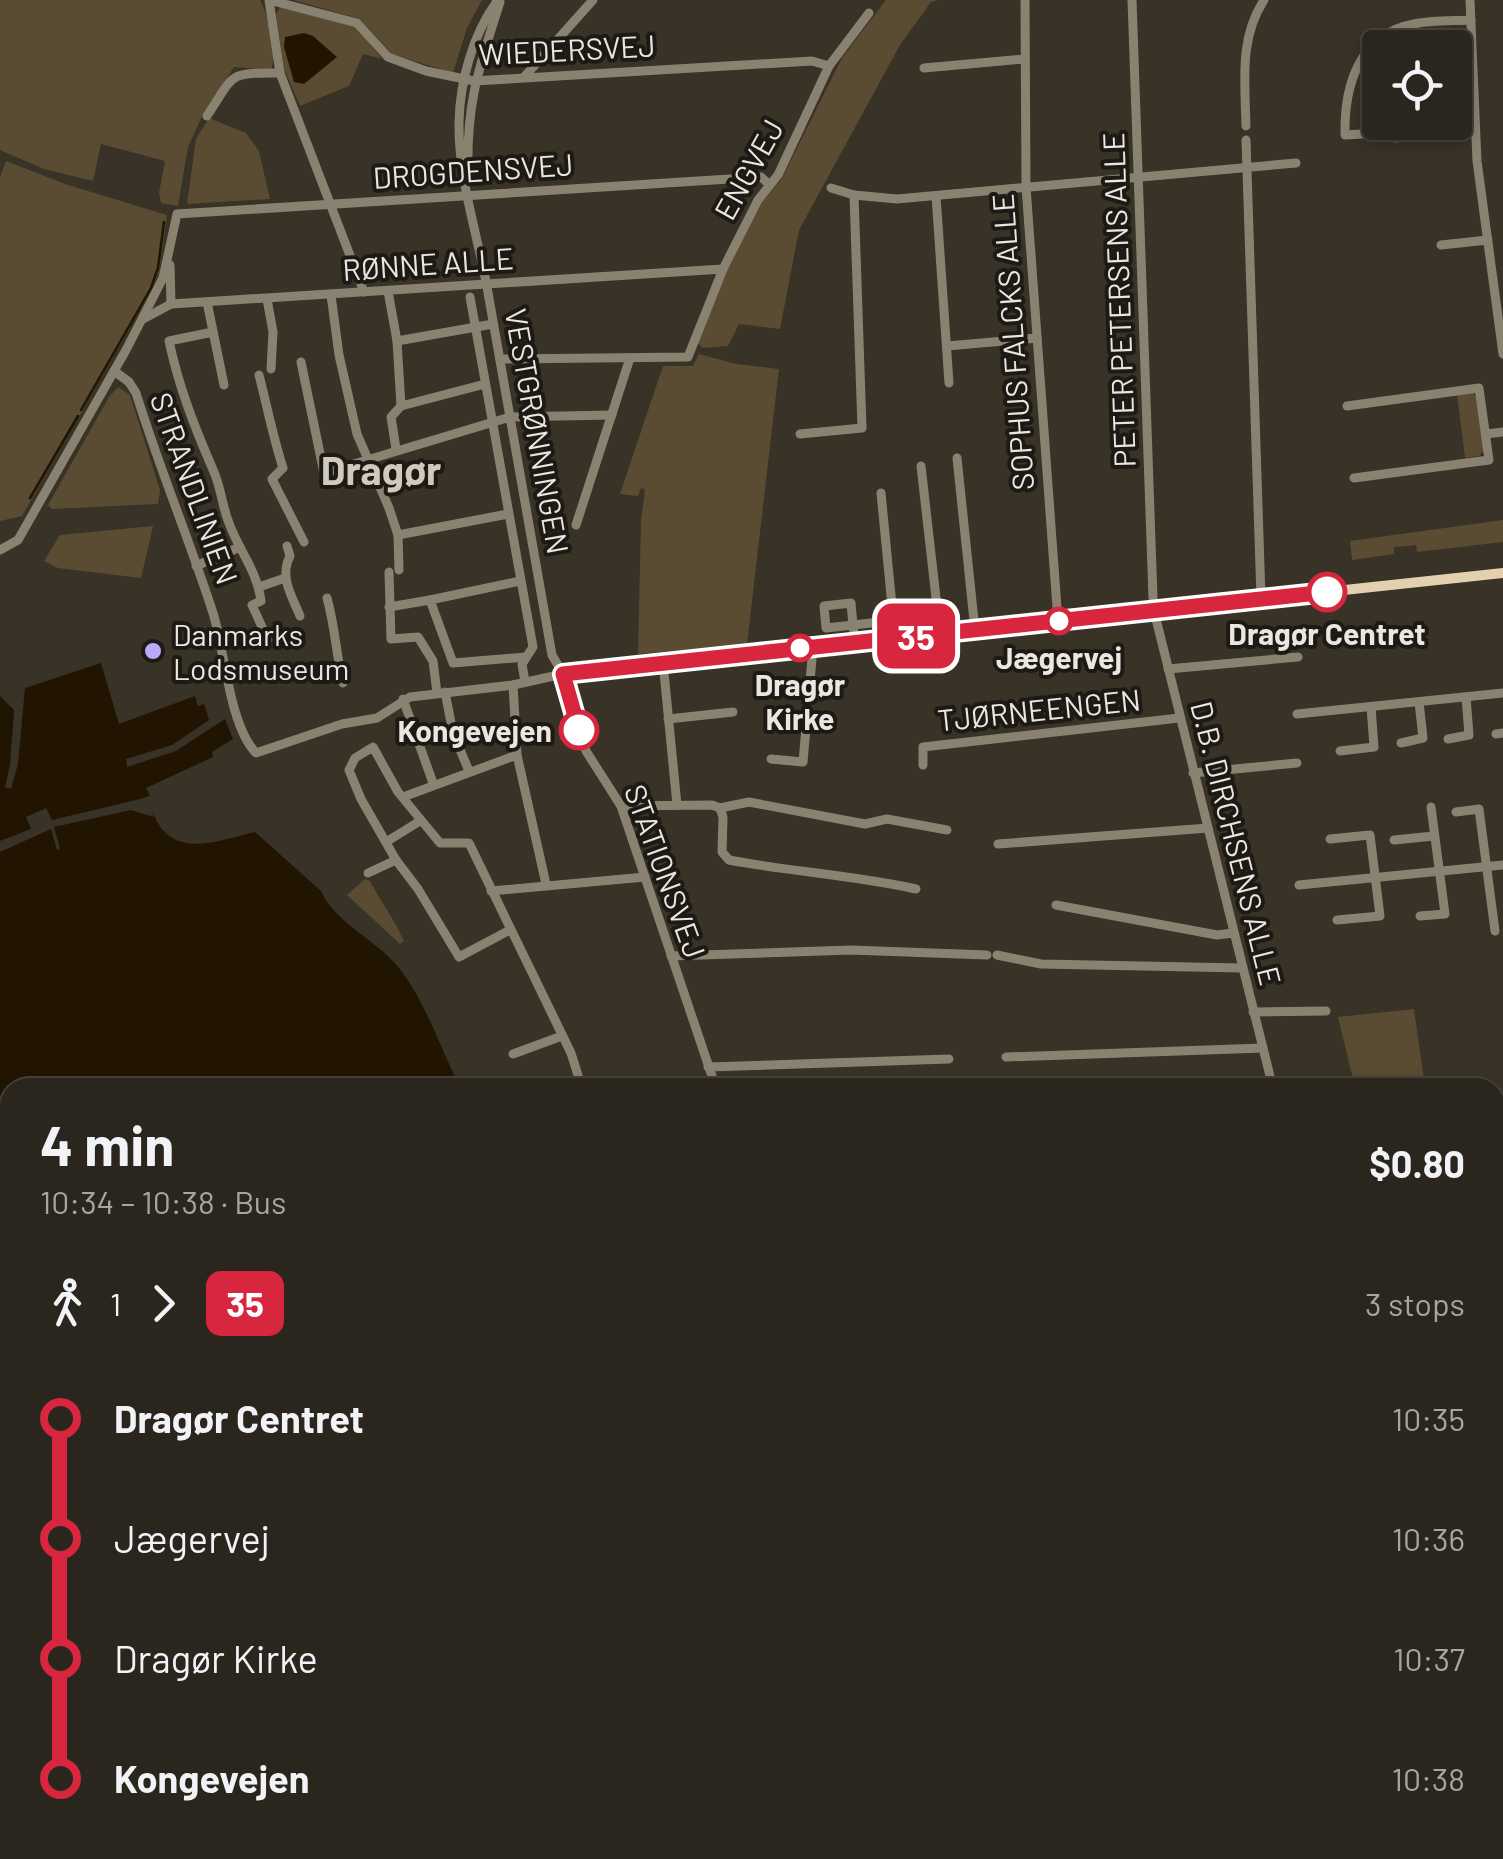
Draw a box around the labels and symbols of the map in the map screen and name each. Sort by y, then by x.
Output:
street label: WIEDERSVEJ [478,26,656,72]
street label: ENGVEJ [706,112,790,226]
street label: PETER PETERSENS ALLE [1094,132,1142,468]
street label: DROGDENSVEJ [372,145,574,195]
street label: SOPHUS FALCKS ALLE [984,192,1040,492]
street label: RØNNE ALLE [341,239,515,287]
street label: VESTGRØNNINGEN [499,306,577,556]
street label: STRANDLINIEN [144,387,246,589]
district label: Dragør [321,445,441,493]
marker: Dragør Centret [1308,573,1346,611]
line badge: 35 [871,604,961,668]
marker: Jægervej [1046,608,1072,634]
place label: Dragør Centret [1228,615,1426,651]
place label: Danmarks Lodsmuseum [173,616,349,686]
marker: Dragør Kirke [787,635,813,661]
place label: Jægervej [996,639,1122,675]
marker: Danmarks Lodsmuseum [142,640,164,662]
place label: Dragør Kirke [755,666,846,736]
street label: TJØRNEENGEN [936,680,1142,738]
street label: D.B. DIRCHSENS ALLE [1184,697,1290,989]
marker: Kongevejen [560,711,598,749]
place label: Kongevejen [398,712,552,748]
street label: STATIONSVEJ [618,779,714,963]

